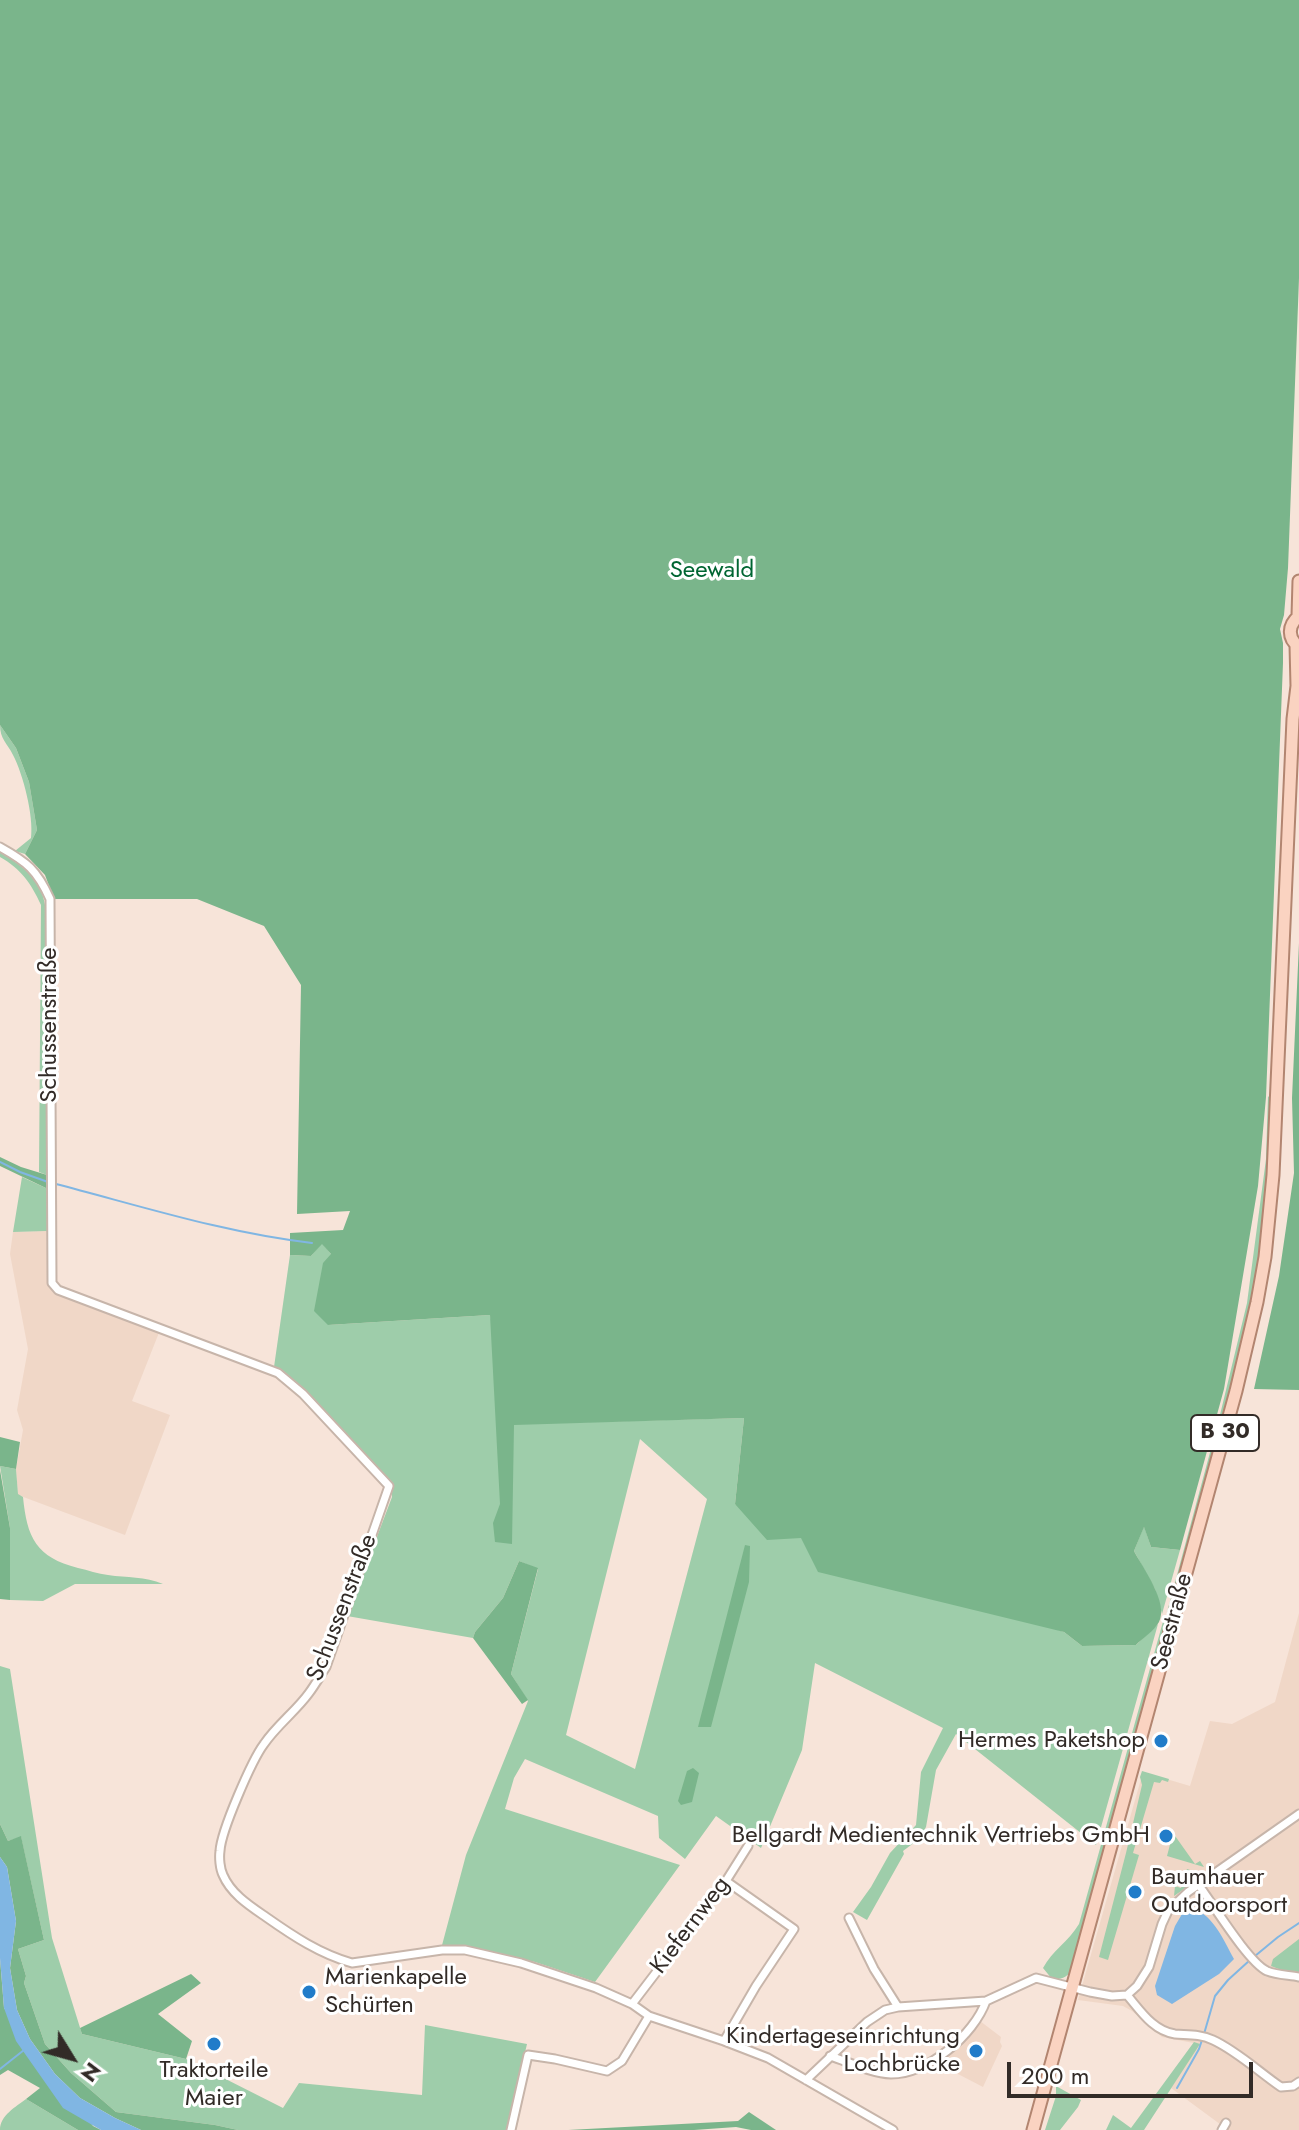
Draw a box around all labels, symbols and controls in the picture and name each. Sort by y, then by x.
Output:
park label: Seewald [670,557,754,585]
street label: Schussenstraße [36,947,64,1103]
road number: B 30 [1191,1415,1259,1451]
street label: Schussenstraße [302,1530,384,1686]
street label: Seestraße [1146,1570,1200,1674]
place label: Hermes Paketshop [958,1727,1145,1755]
marker: Hermes Paketshop [1152,1732,1170,1750]
place label: Bellgardt Medientechnik Vertriebs GmbH [732,1822,1150,1850]
marker: Bellgardt Medientechnik Vertriebs GmbH [1157,1827,1175,1845]
place label: Baumhauer Outdoorsport [1151,1864,1287,1920]
street label: Kiefernweg [645,1872,737,1980]
marker: Baumhauer Outdoorsport [1126,1883,1144,1901]
place label: Marienkapelle Schürten [325,1964,467,2020]
marker: Marienkapelle Schürten [300,1983,318,2001]
north arrow [32,2018,112,2098]
place label: Kindertageseinrichtung Lochbrücke [726,2023,960,2079]
marker: Traktorteile Maier [205,2035,223,2053]
marker: Kindertageseinrichtung Lochbrücke [967,2042,985,2060]
scale bar [1011,2046,1257,2096]
text: N [73,2056,109,2089]
place label: Traktorteile Maier [160,2057,268,2113]
text: 200 m [1021,2058,1089,2093]

